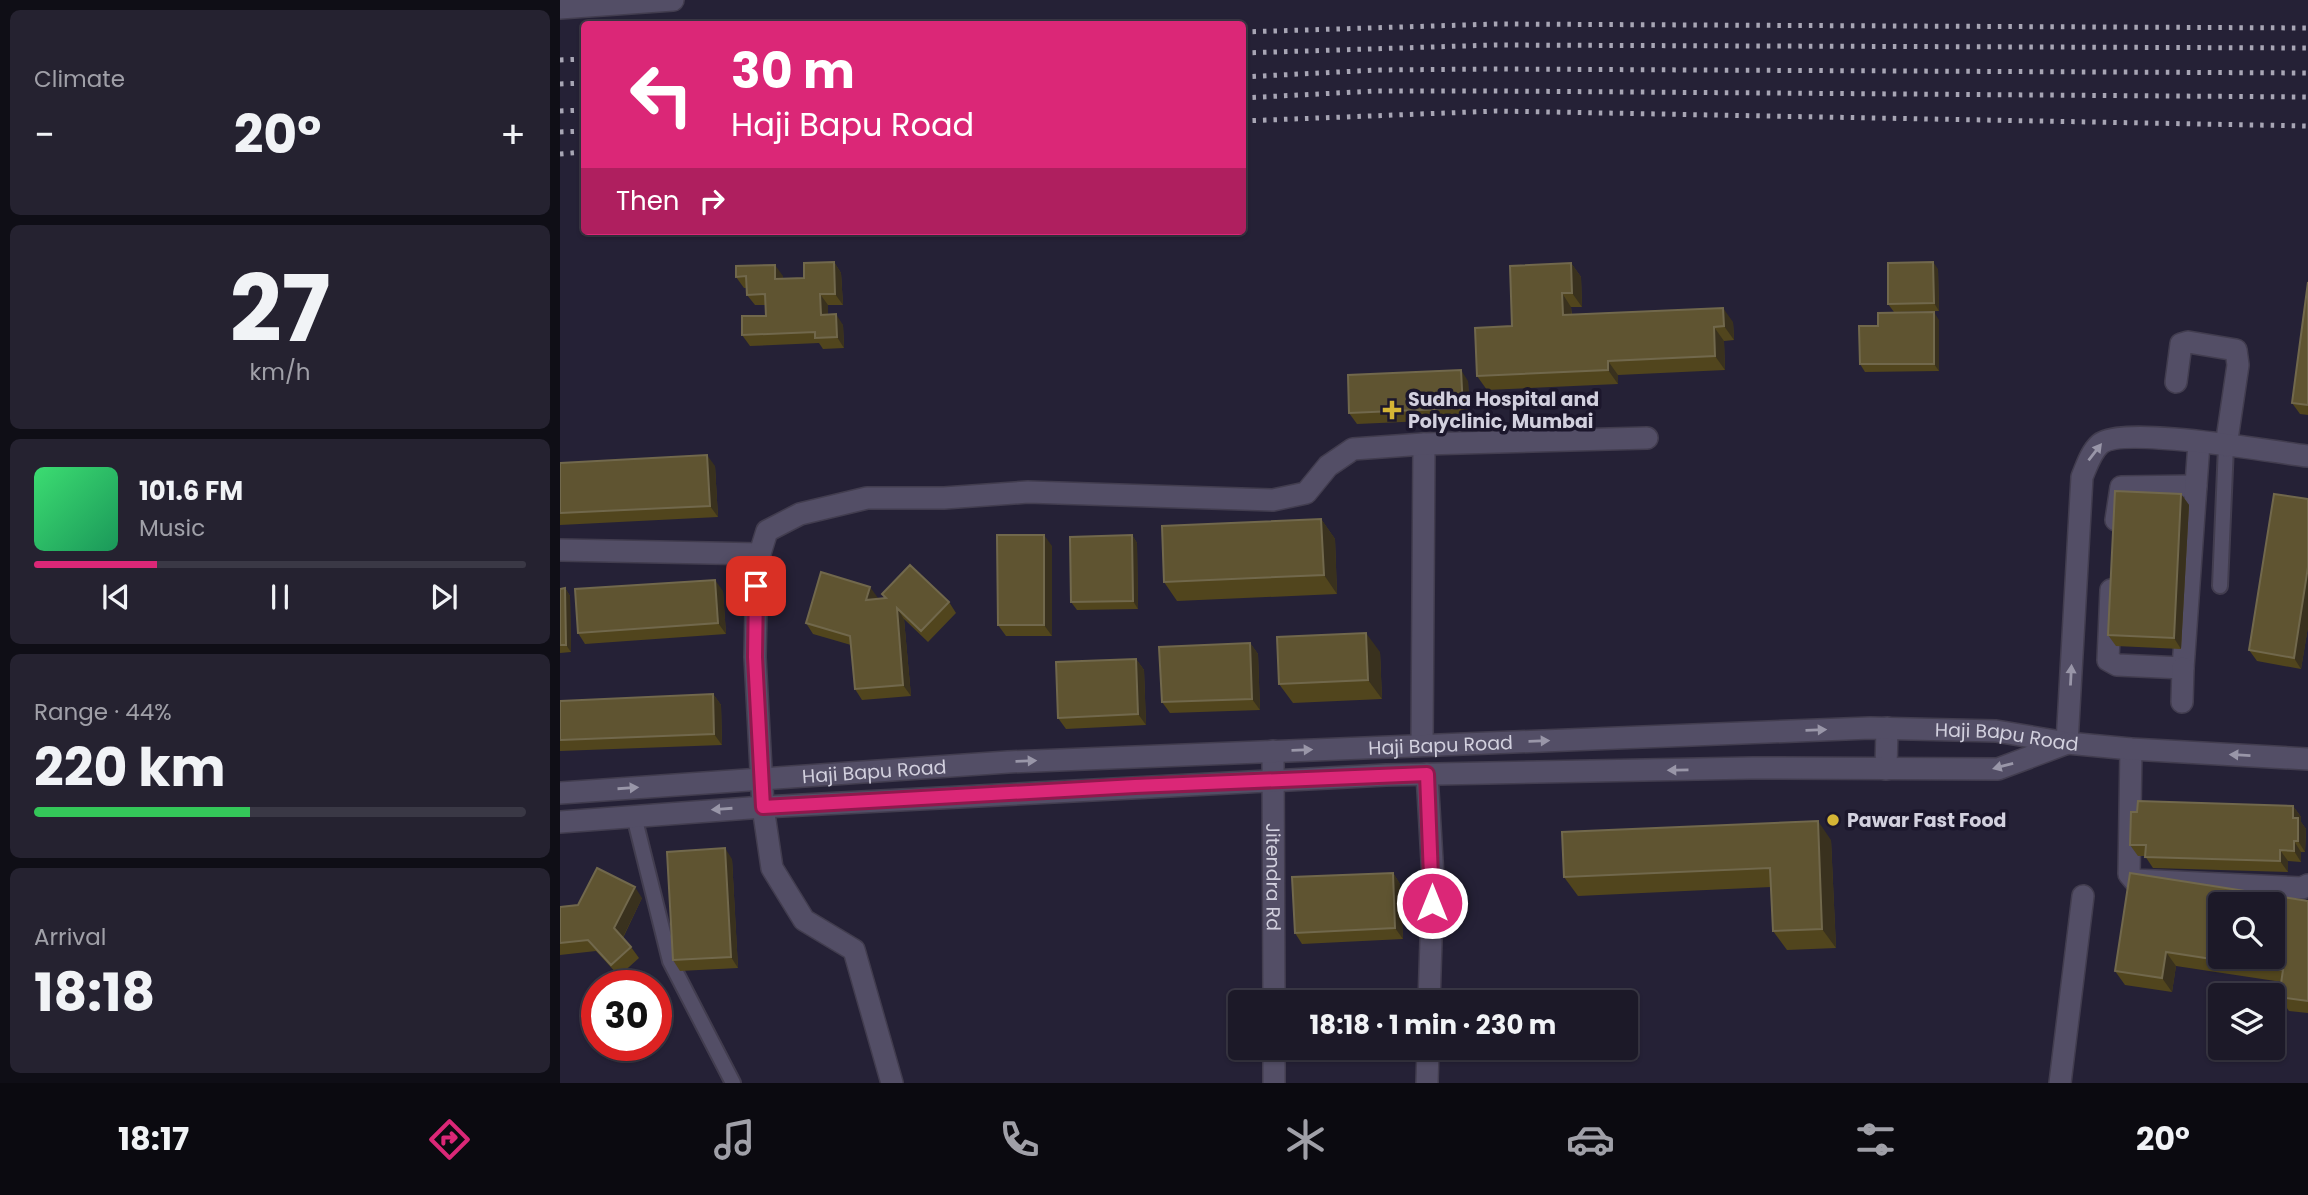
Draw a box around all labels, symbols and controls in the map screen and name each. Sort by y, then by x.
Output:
text: 30 m [731,37,855,105]
icon: left [616,49,707,140]
text: Climate [34,63,125,95]
text: 20° [234,98,321,171]
text: Haji Bapu Road [731,102,974,147]
text: − [34,108,55,161]
text: + [500,108,526,161]
icon: right [693,182,731,220]
text: Then [616,183,679,219]
text: 27 [230,245,330,373]
text: km/h [249,356,311,388]
place label: Sudha Hospital and Polyclinic, Mumbai [1408,386,1599,435]
marker: Sudha Hospital and Polyclinic, Mumbai [1382,400,1402,420]
one-way arrow [2088,443,2103,461]
text: 101.6 FM [139,473,243,509]
text: Music [139,512,205,544]
pin [726,556,786,616]
icon: arrive [737,567,775,605]
icon: previous [97,578,135,616]
icon: pause [261,578,299,616]
icon: next [425,578,463,616]
one-way arrow [2066,664,2077,686]
text: Range · 44% [34,696,172,728]
street label: Haji Bapu Road [1935,716,2080,758]
one-way arrow [1805,725,1827,736]
street label: Haji Bapu Road [1368,729,1513,761]
text: 220 km [34,731,226,804]
one-way arrow [1528,735,1550,746]
one-way arrow [1292,745,1314,756]
one-way arrow [2229,749,2251,760]
street label: Haji Bapu Road [801,753,947,790]
one-way arrow [1015,756,1037,767]
one-way arrow [1992,761,2014,772]
one-way arrow [1667,764,1689,775]
one-way arrow [617,783,639,794]
one-way arrow [711,804,733,815]
place label: Pawar Fast Food [1847,807,2006,834]
marker: Pawar Fast Food [1825,812,1841,828]
street label: Jitendra Rd [1260,823,1287,931]
position arrow [1395,866,1469,940]
map controls [2208,892,2285,1060]
button: search [2208,892,2285,969]
text: Arrival [34,921,106,953]
text: 18:18 [34,956,155,1029]
speed limit sign: 30 [581,970,672,1061]
button: layers [2208,983,2285,1060]
text: 18:18 · 1 min · 230 m [1310,1007,1556,1043]
icon: directions [425,1115,474,1164]
icon: music [710,1115,759,1164]
icon: phone [995,1115,1044,1164]
icon: climate [1281,1115,1330,1164]
icon: car [1566,1115,1615,1164]
icon: filters [1851,1115,1900,1164]
text: 18:17 [118,1116,189,1161]
text: 20° [2136,1116,2190,1161]

